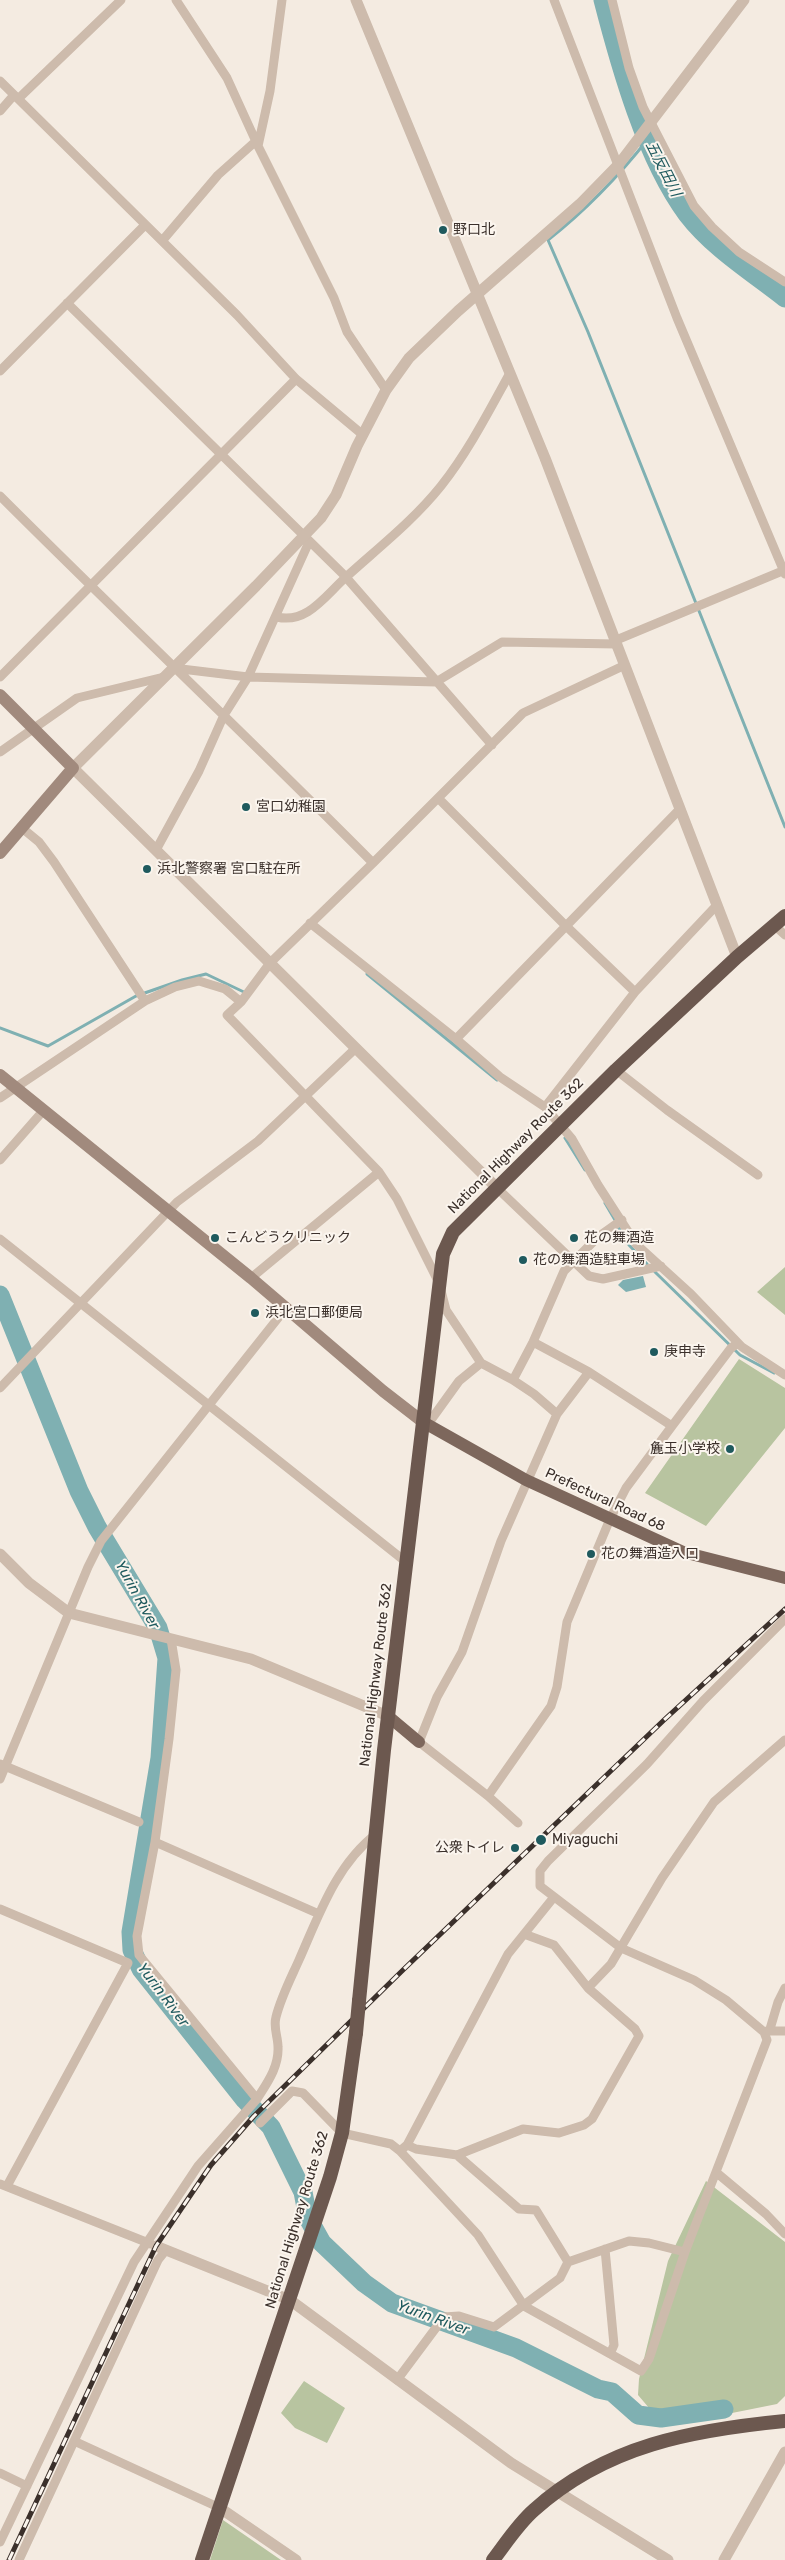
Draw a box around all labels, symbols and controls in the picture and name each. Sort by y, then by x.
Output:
water label: 五反田川 [641,138,685,200]
place label: 野口北 [453,222,495,238]
marker: 野口北 [437,224,449,236]
place label: 宮口幼稚園 [256,799,326,815]
marker: 宮口幼稚園 [240,801,252,813]
place label: 浜北警察署 宮口駐在所 [157,861,300,877]
marker: 浜北警察署 宮口駐在所 [141,863,153,875]
street label: National Highway Route 362 [445,1075,587,1217]
place label: こんどうクリニック [225,1230,351,1246]
place label: 花の舞酒造 [584,1230,654,1246]
marker: こんどうクリニック [209,1232,221,1244]
marker: 花の舞酒造 [568,1232,580,1244]
place label: 花の舞酒造駐車場 [533,1252,645,1268]
marker: 花の舞酒造駐車場 [517,1254,529,1266]
place label: 浜北宮口郵便局 [265,1305,363,1321]
marker: 浜北宮口郵便局 [249,1307,261,1319]
place label: 庚申寺 [664,1344,706,1360]
marker: 庚申寺 [648,1346,660,1358]
place label: 麁玉小学校 [650,1441,720,1457]
marker: 麁玉小学校 [724,1443,736,1455]
street label: Prefectural Road 68 [542,1465,668,1535]
place label: 花の舞酒造入口 [601,1546,699,1562]
marker: 花の舞酒造入口 [585,1548,597,1560]
water label: Yurin River [111,1558,163,1632]
street label: National Highway Route 362 [356,1582,396,1768]
place label: Miyaguchi [552,1832,618,1848]
marker: Miyaguchi [534,1833,548,1847]
place label: 公衆トイレ [435,1840,505,1856]
marker: 公衆トイレ [509,1842,521,1854]
water label: Yurin River [133,1959,193,2031]
street label: National Highway Route 362 [262,2129,332,2311]
water label: Yurin River [394,2297,472,2339]

